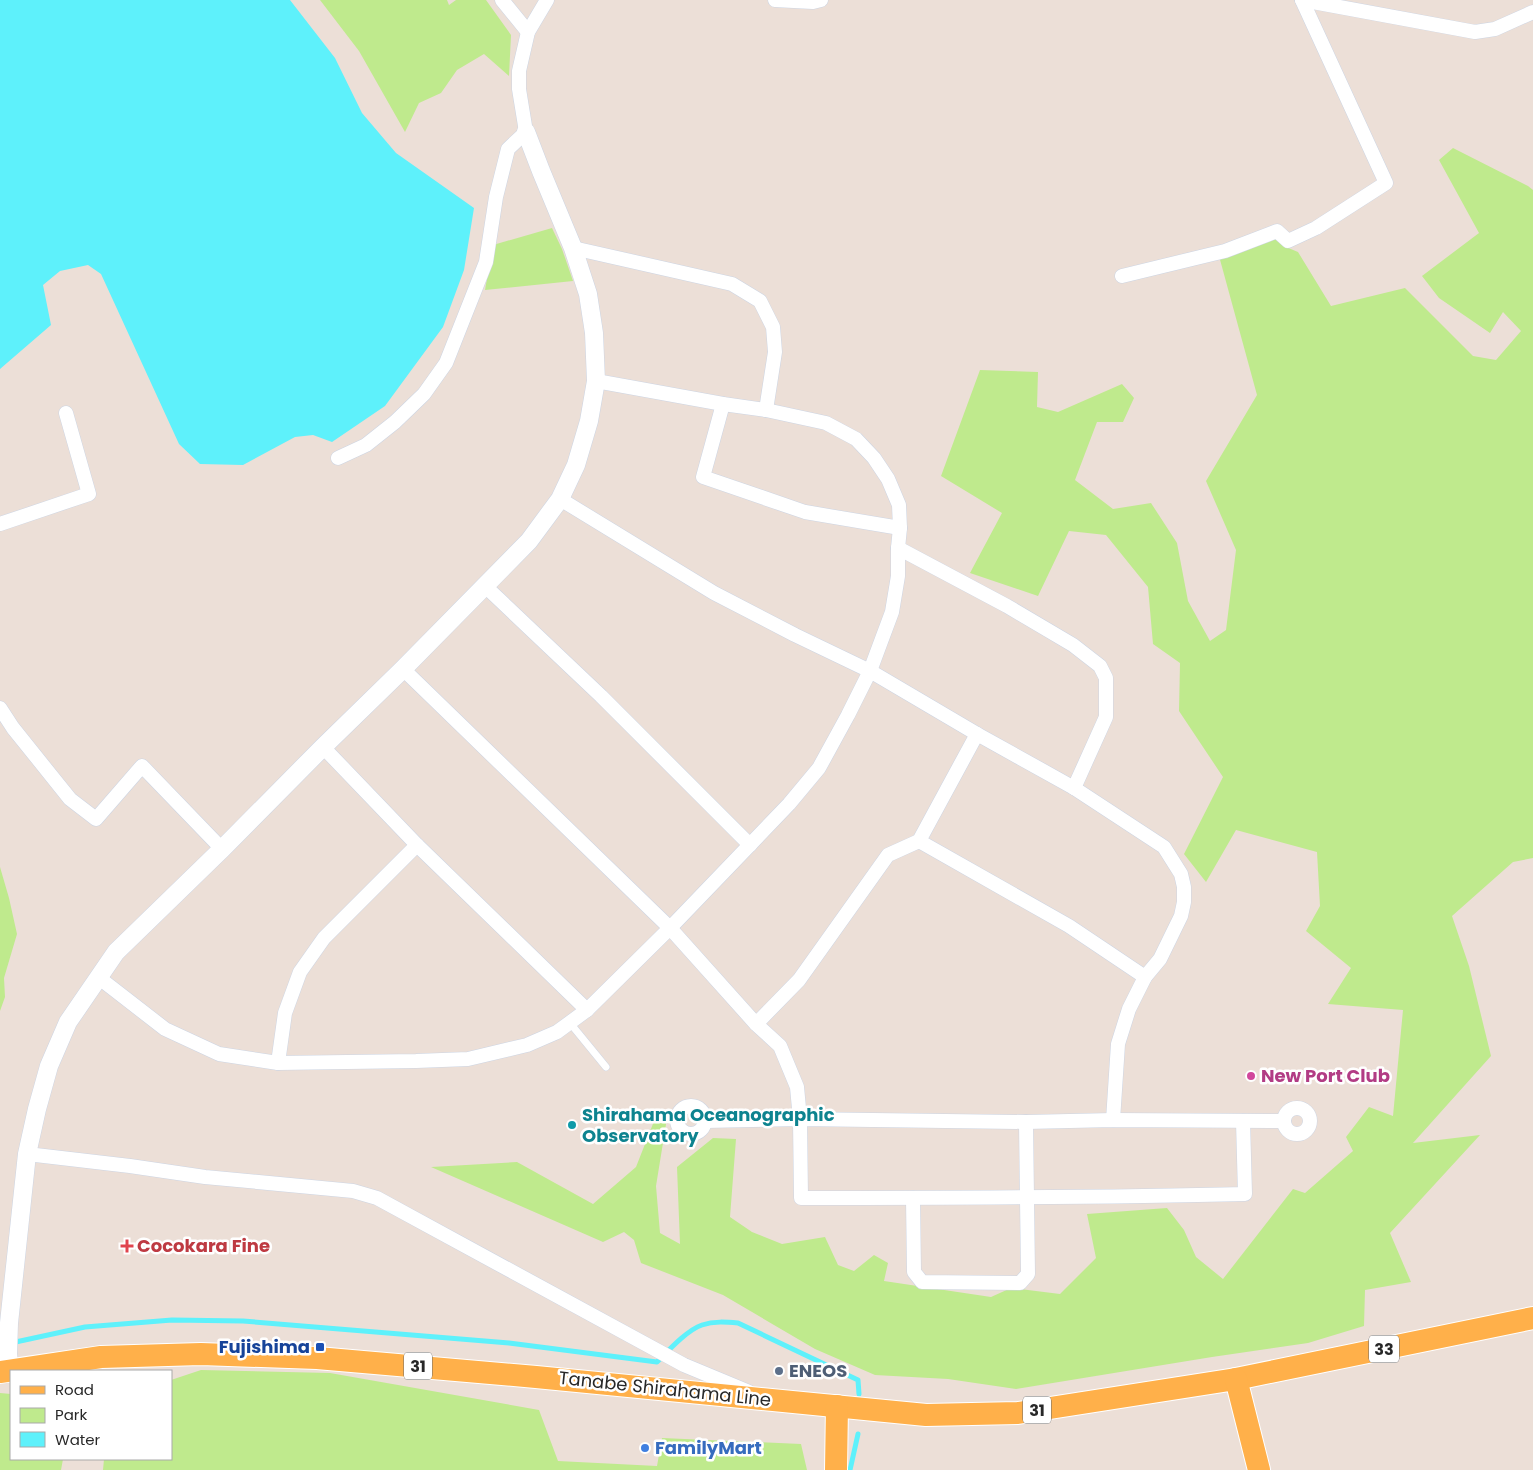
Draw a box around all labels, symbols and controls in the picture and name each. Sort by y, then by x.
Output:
place label: New Port Club [1261,1063,1390,1088]
marker: New Port Club [1245,1070,1257,1082]
place label: Shirahama Oceanographic Observatory [582,1102,835,1148]
marker: Shirahama Oceanographic Observatory [566,1119,578,1131]
place label: Cocokara Fine [137,1233,270,1258]
marker: Cocokara Fine [121,1240,133,1252]
place label: Fujishima [219,1334,310,1359]
road number: 33 [1369,1336,1399,1362]
marker: Fujishima [314,1341,326,1353]
road number: 31 [404,1352,432,1380]
place label: ENEOS [789,1358,847,1383]
street label: Tanabe Shirahama Line [558,1365,772,1412]
marker: ENEOS [773,1365,785,1377]
legend [10,1370,172,1460]
text: Road [55,1379,94,1400]
road number: 31 [1023,1396,1051,1424]
text: Park [55,1404,87,1425]
text: Water [55,1429,101,1450]
place label: FamilyMart [655,1435,762,1460]
marker: FamilyMart [639,1442,651,1454]

